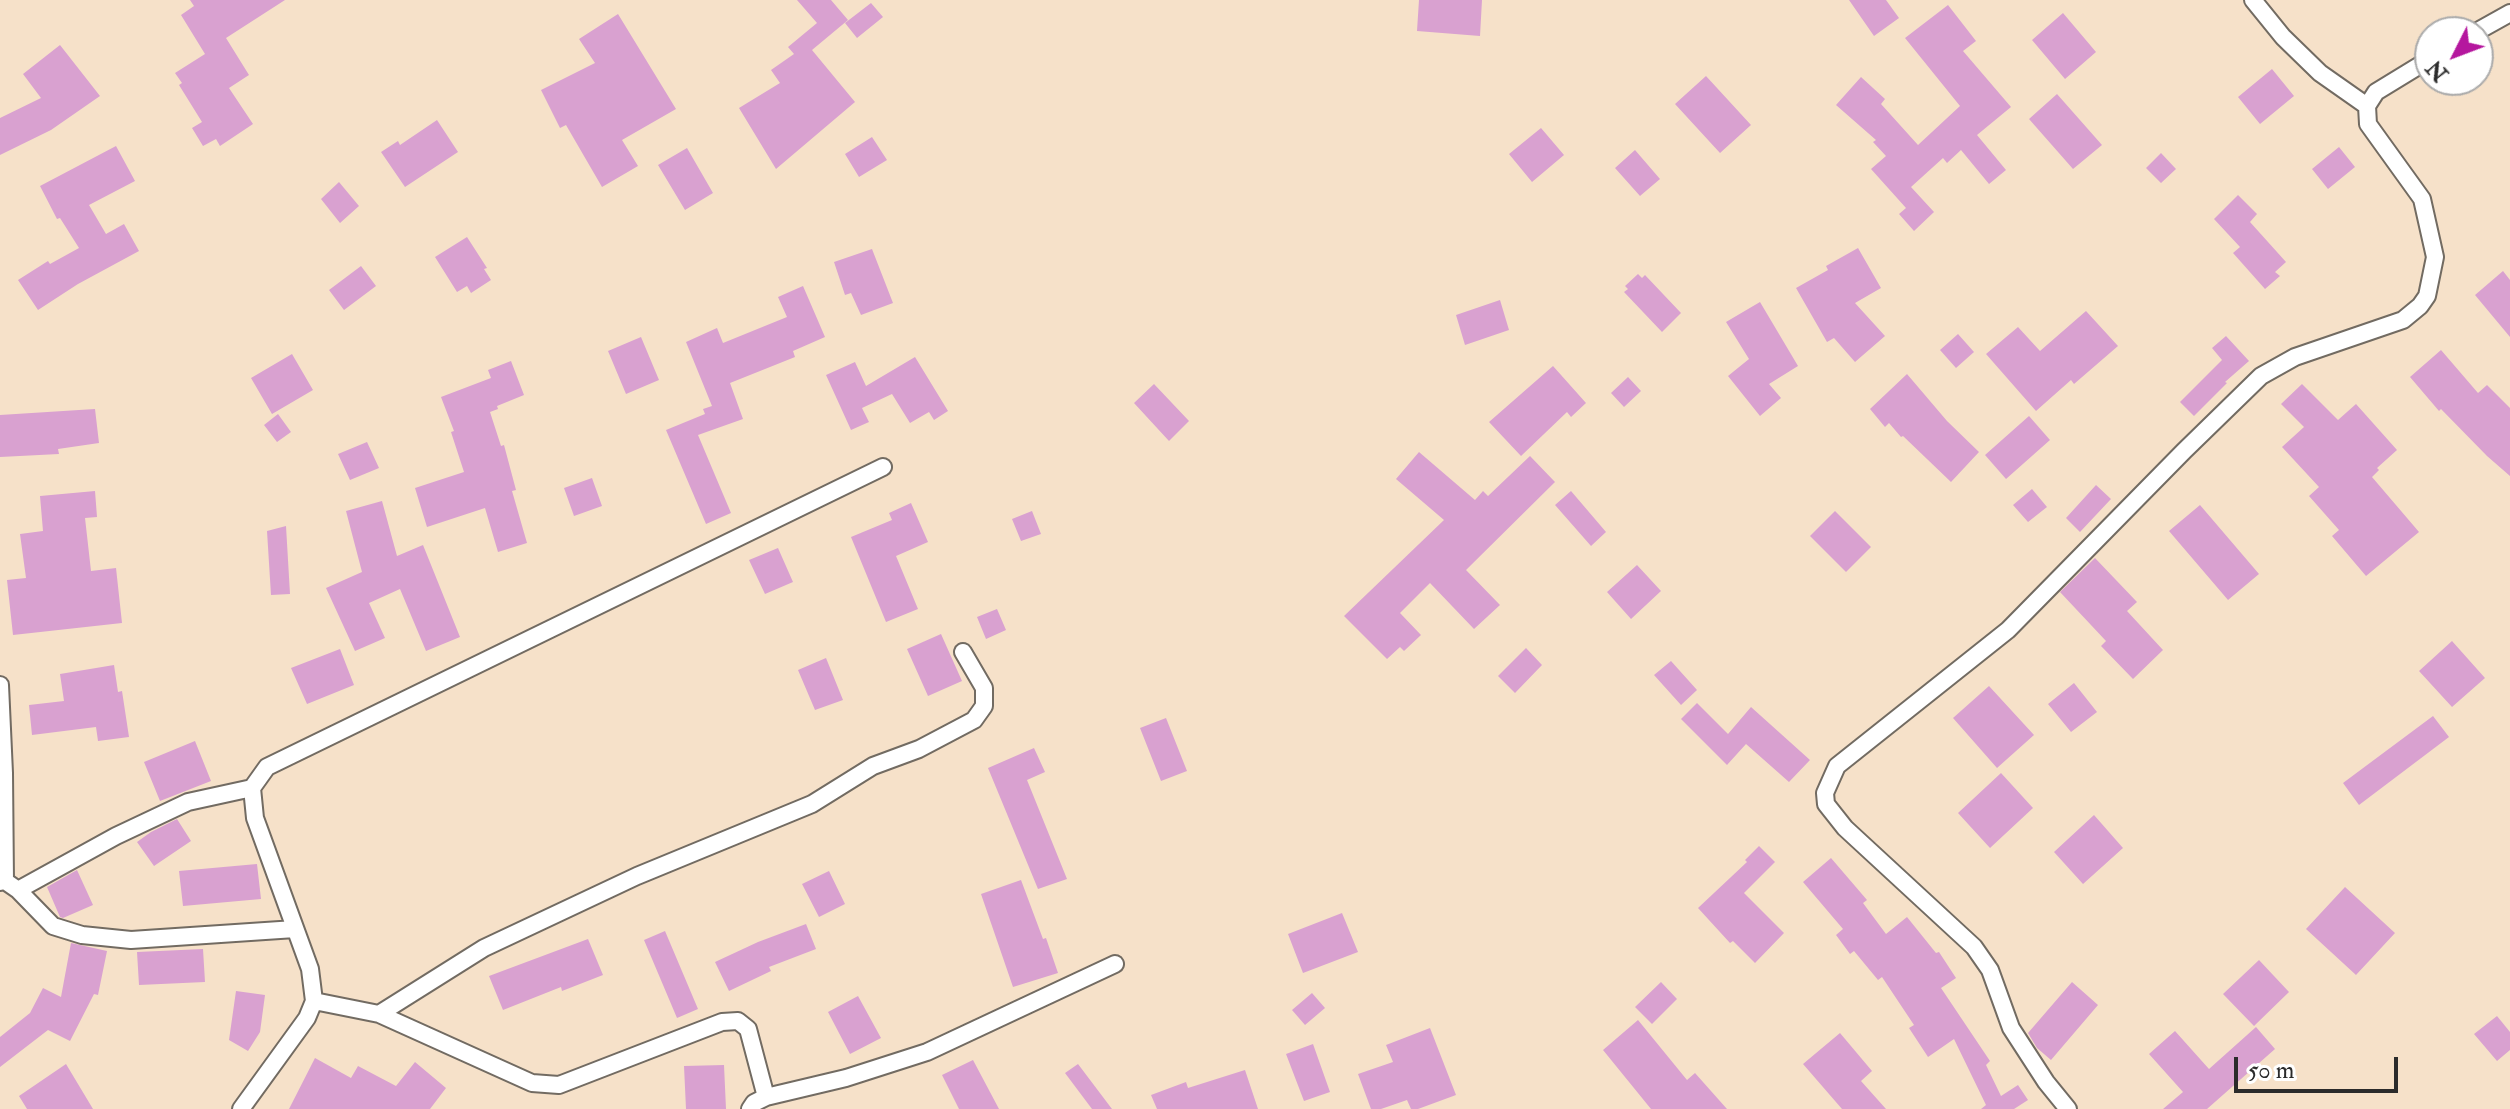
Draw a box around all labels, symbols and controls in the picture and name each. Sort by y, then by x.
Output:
north arrow [2414,16,2494,96]
text: N [2421,54,2455,87]
scale bar [2238,1041,2402,1091]
text: 50 m [2248,1055,2294,1086]

